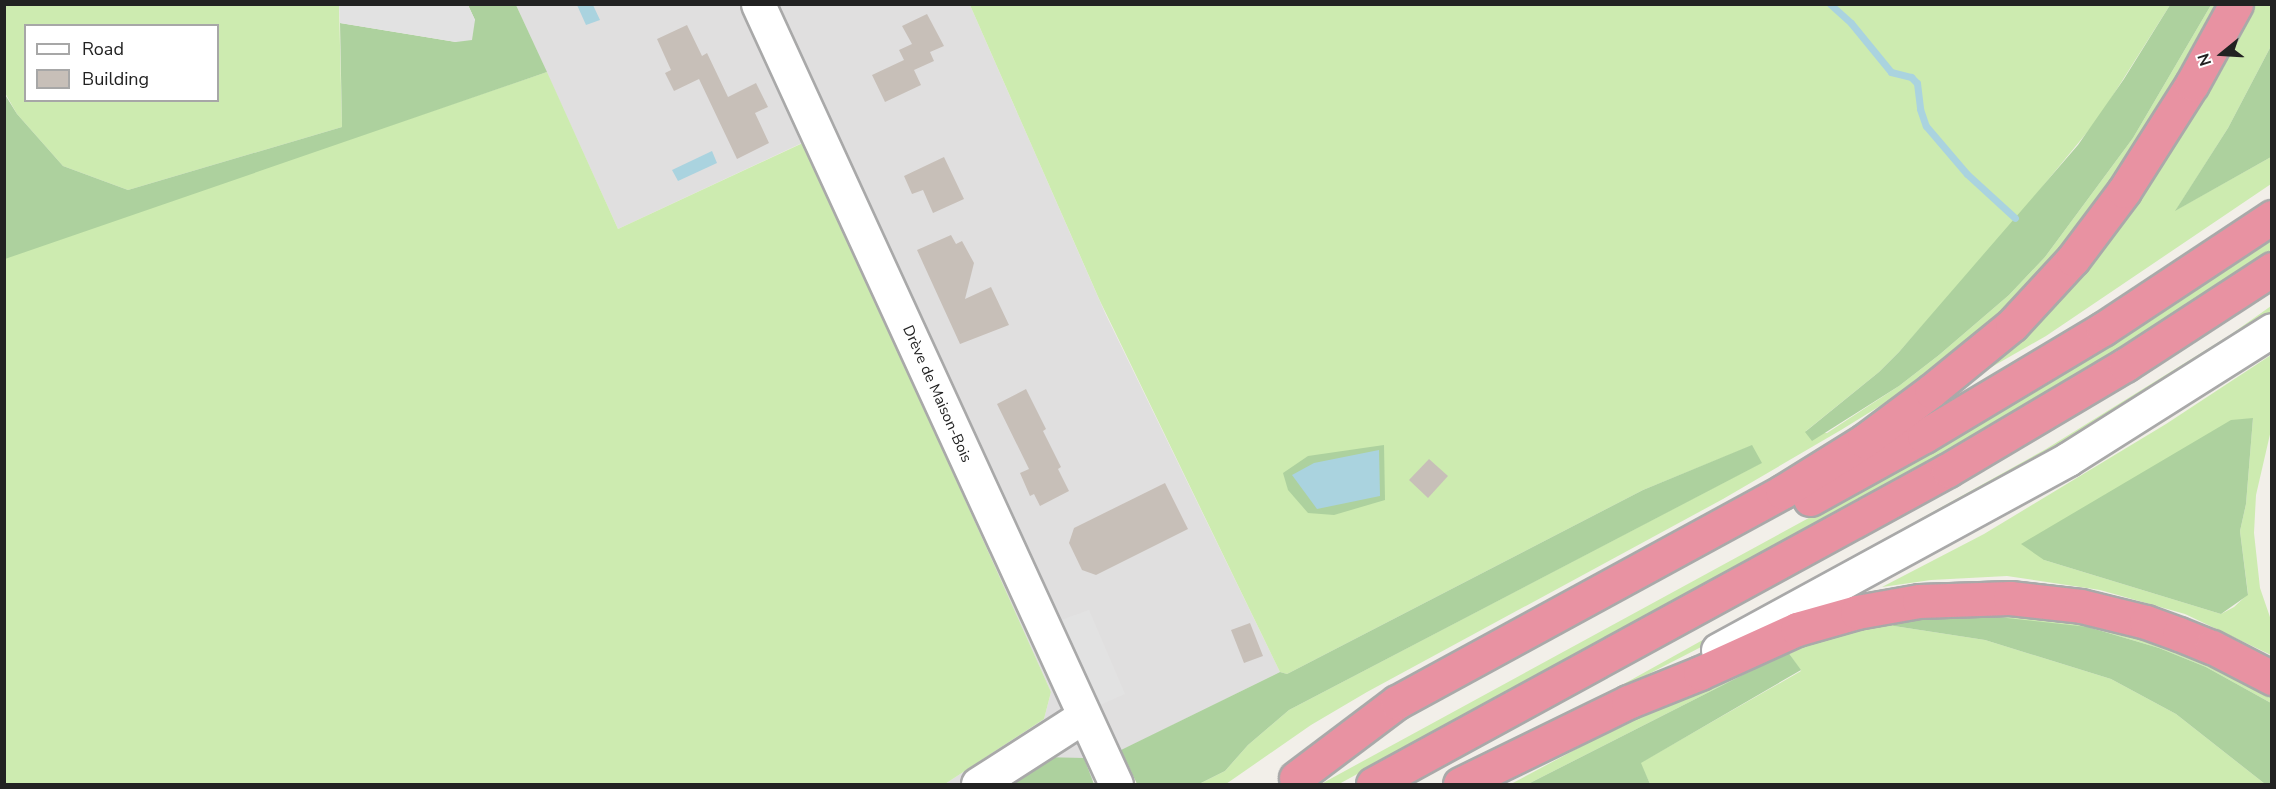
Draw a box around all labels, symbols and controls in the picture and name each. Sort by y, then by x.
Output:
legend [24,24,219,102]
north arrow [2192,24,2252,84]
text: Road [82,37,124,61]
text: N [2193,50,2217,69]
text: Building [82,67,149,91]
street label: Drève de Maison-Bois [899,323,975,465]

